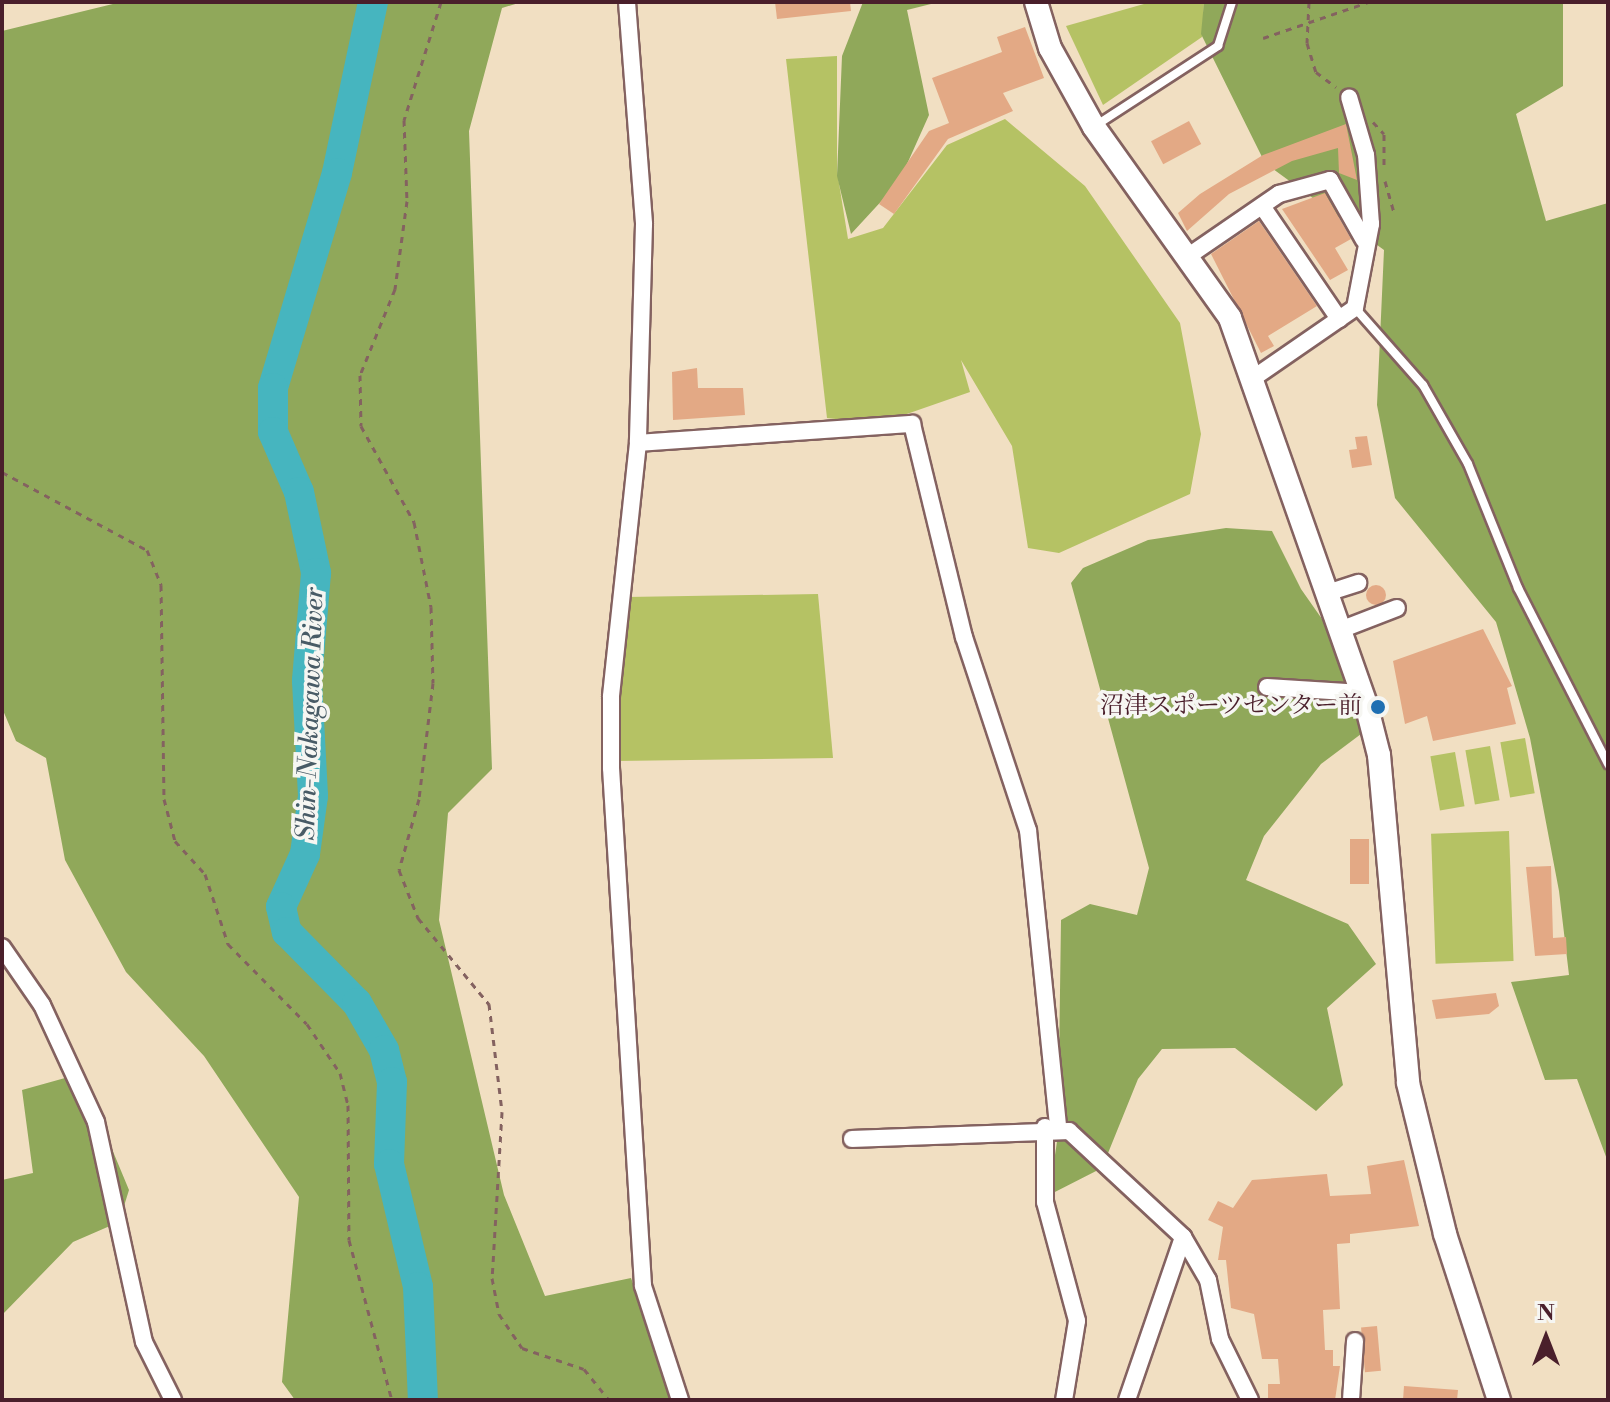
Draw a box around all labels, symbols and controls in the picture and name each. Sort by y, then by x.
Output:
water label: Shin-Nakagawa River [291,587,331,841]
place label: 沼津スポーツセンター前 [1098,693,1362,721]
marker: 沼津スポーツセンター前 [1369,698,1387,716]
north arrow [1506,1298,1586,1378]
text: N [1537,1300,1555,1327]

